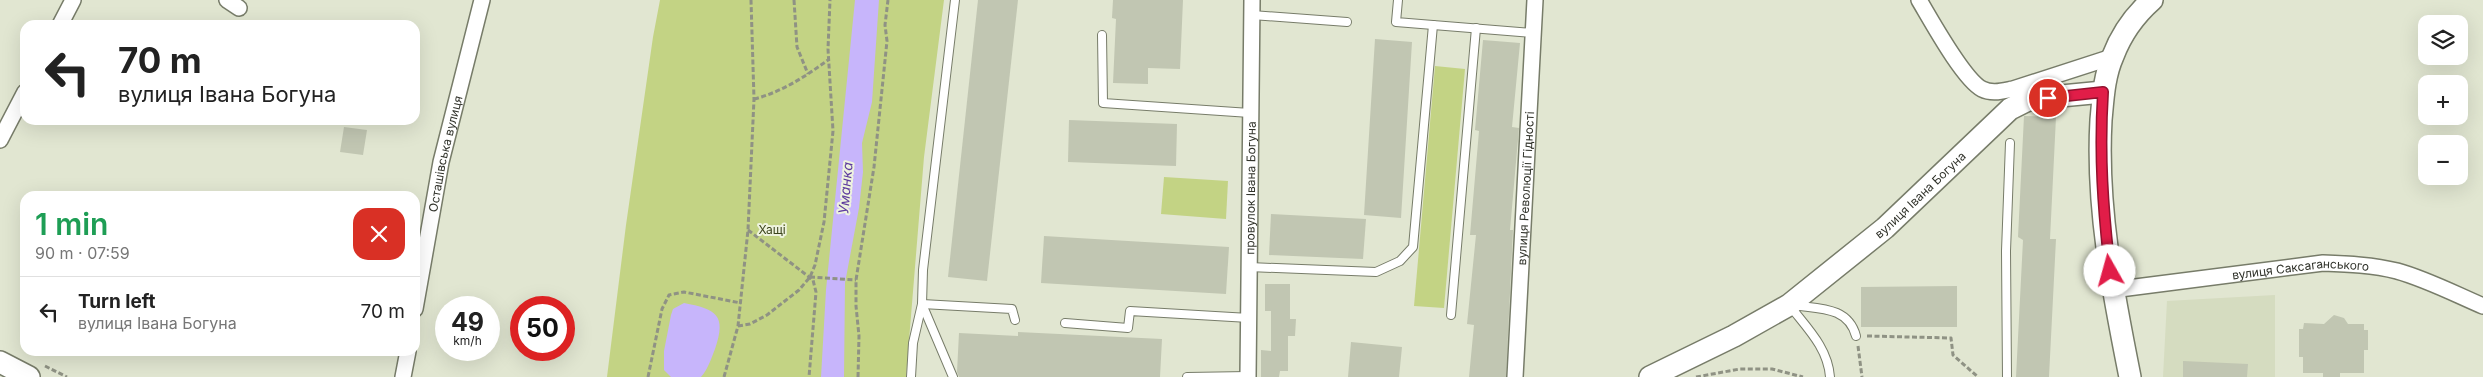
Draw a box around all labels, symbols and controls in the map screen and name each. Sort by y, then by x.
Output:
map controls [2418,15,2468,185]
button: layers [2418,15,2468,65]
text: 70 m [118,39,202,81]
icon: left [35,40,100,105]
button: + [2418,75,2468,125]
pin [2027,77,2069,119]
text: вулиця Івана Богуна [118,81,336,107]
icon: arrive [2034,84,2062,112]
street label: Осташівська вулиця [425,94,465,213]
street label: вулиця Революції Гідності [1513,111,1537,266]
street label: провулок Івана Богуна [1242,121,1258,255]
button: − [2418,135,2468,185]
street label: вулиця Івана Богуна [1872,148,1968,241]
water label: Уманка [834,161,856,215]
text: 1 min [35,206,108,242]
button: close [353,208,405,260]
park label: Хащі [758,222,786,237]
text: 90 m · 07:59 [35,243,130,263]
position arrow [2083,244,2135,296]
street label: вулиця Саксаганського [2231,256,2370,282]
text: Turn left [78,290,156,313]
speed limit sign: 50 [510,296,575,361]
icon: left [35,298,63,326]
text: 70 m [361,300,405,323]
text: 49 [451,307,484,337]
text: вулиця Івана Богуна [78,313,237,333]
text: km/h [453,333,482,348]

